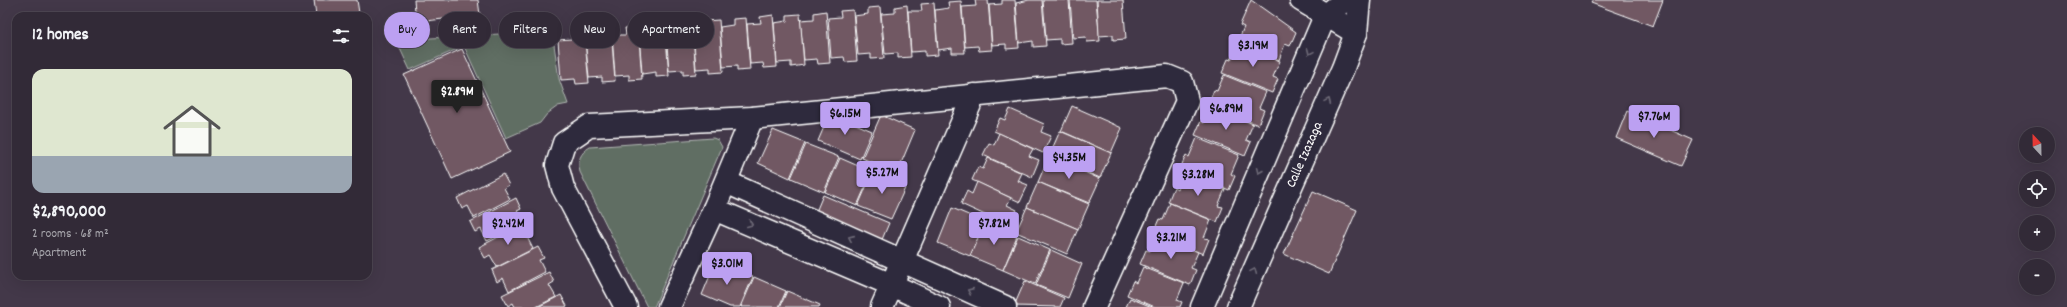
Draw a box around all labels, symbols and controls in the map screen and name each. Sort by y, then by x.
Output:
chip: Buy [384,12,430,48]
chip: Rent [438,12,491,48]
chip: Filters [499,12,562,48]
chip: New [570,12,620,48]
chip: Apartment [628,12,714,48]
text: 12 homes [32,24,89,48]
icon: filters [330,25,352,47]
pin: $3.19M [1220,34,1286,68]
text: $3.19M [1238,37,1268,56]
one-way arrow [1307,48,1315,55]
pin: $2.89M [424,80,490,114]
text: $2.89M [440,83,474,102]
icon: home [156,95,228,167]
pin: $6.89M [1193,97,1259,131]
one-way arrow [1323,97,1331,105]
text: $6.89M [1209,100,1243,119]
pin: $6.15M [812,102,878,136]
text: $6.15M [829,105,861,124]
pin: $7.76M [1621,105,1687,139]
text: $7.76M [1638,108,1670,127]
street label: Calle Izazaga [1282,118,1329,191]
north arrow [2019,127,2055,163]
map controls [2019,127,2055,295]
pin: $4.35M [1036,146,1102,180]
text: $4.35M [1052,149,1086,168]
pin: $5.27M [849,161,915,195]
pin: $3.28M [1165,163,1231,197]
text: $5.27M [865,164,899,183]
text: $3.28M [1181,166,1215,185]
one-way arrow [1255,168,1263,175]
button: locate [2019,171,2055,207]
text: $2,890,000 [32,201,106,225]
pin: $2.42M [475,212,541,246]
pin: $7.82M [961,212,1027,246]
text: $2.42M [491,215,525,234]
text: $7.82M [978,215,1010,234]
button: + [2019,215,2055,251]
one-way arrow [746,220,753,228]
text: 2 rooms · 68 m² [32,225,109,244]
pin: $3.21M [1138,226,1204,260]
text: $3.21M [1156,229,1186,248]
one-way arrow [848,235,855,243]
text: Apartment [32,244,86,263]
pin: $3.01M [694,252,760,286]
text: $3.01M [711,255,743,274]
button: − [2019,259,2055,295]
one-way arrow [1249,268,1257,276]
one-way arrow [966,288,974,296]

